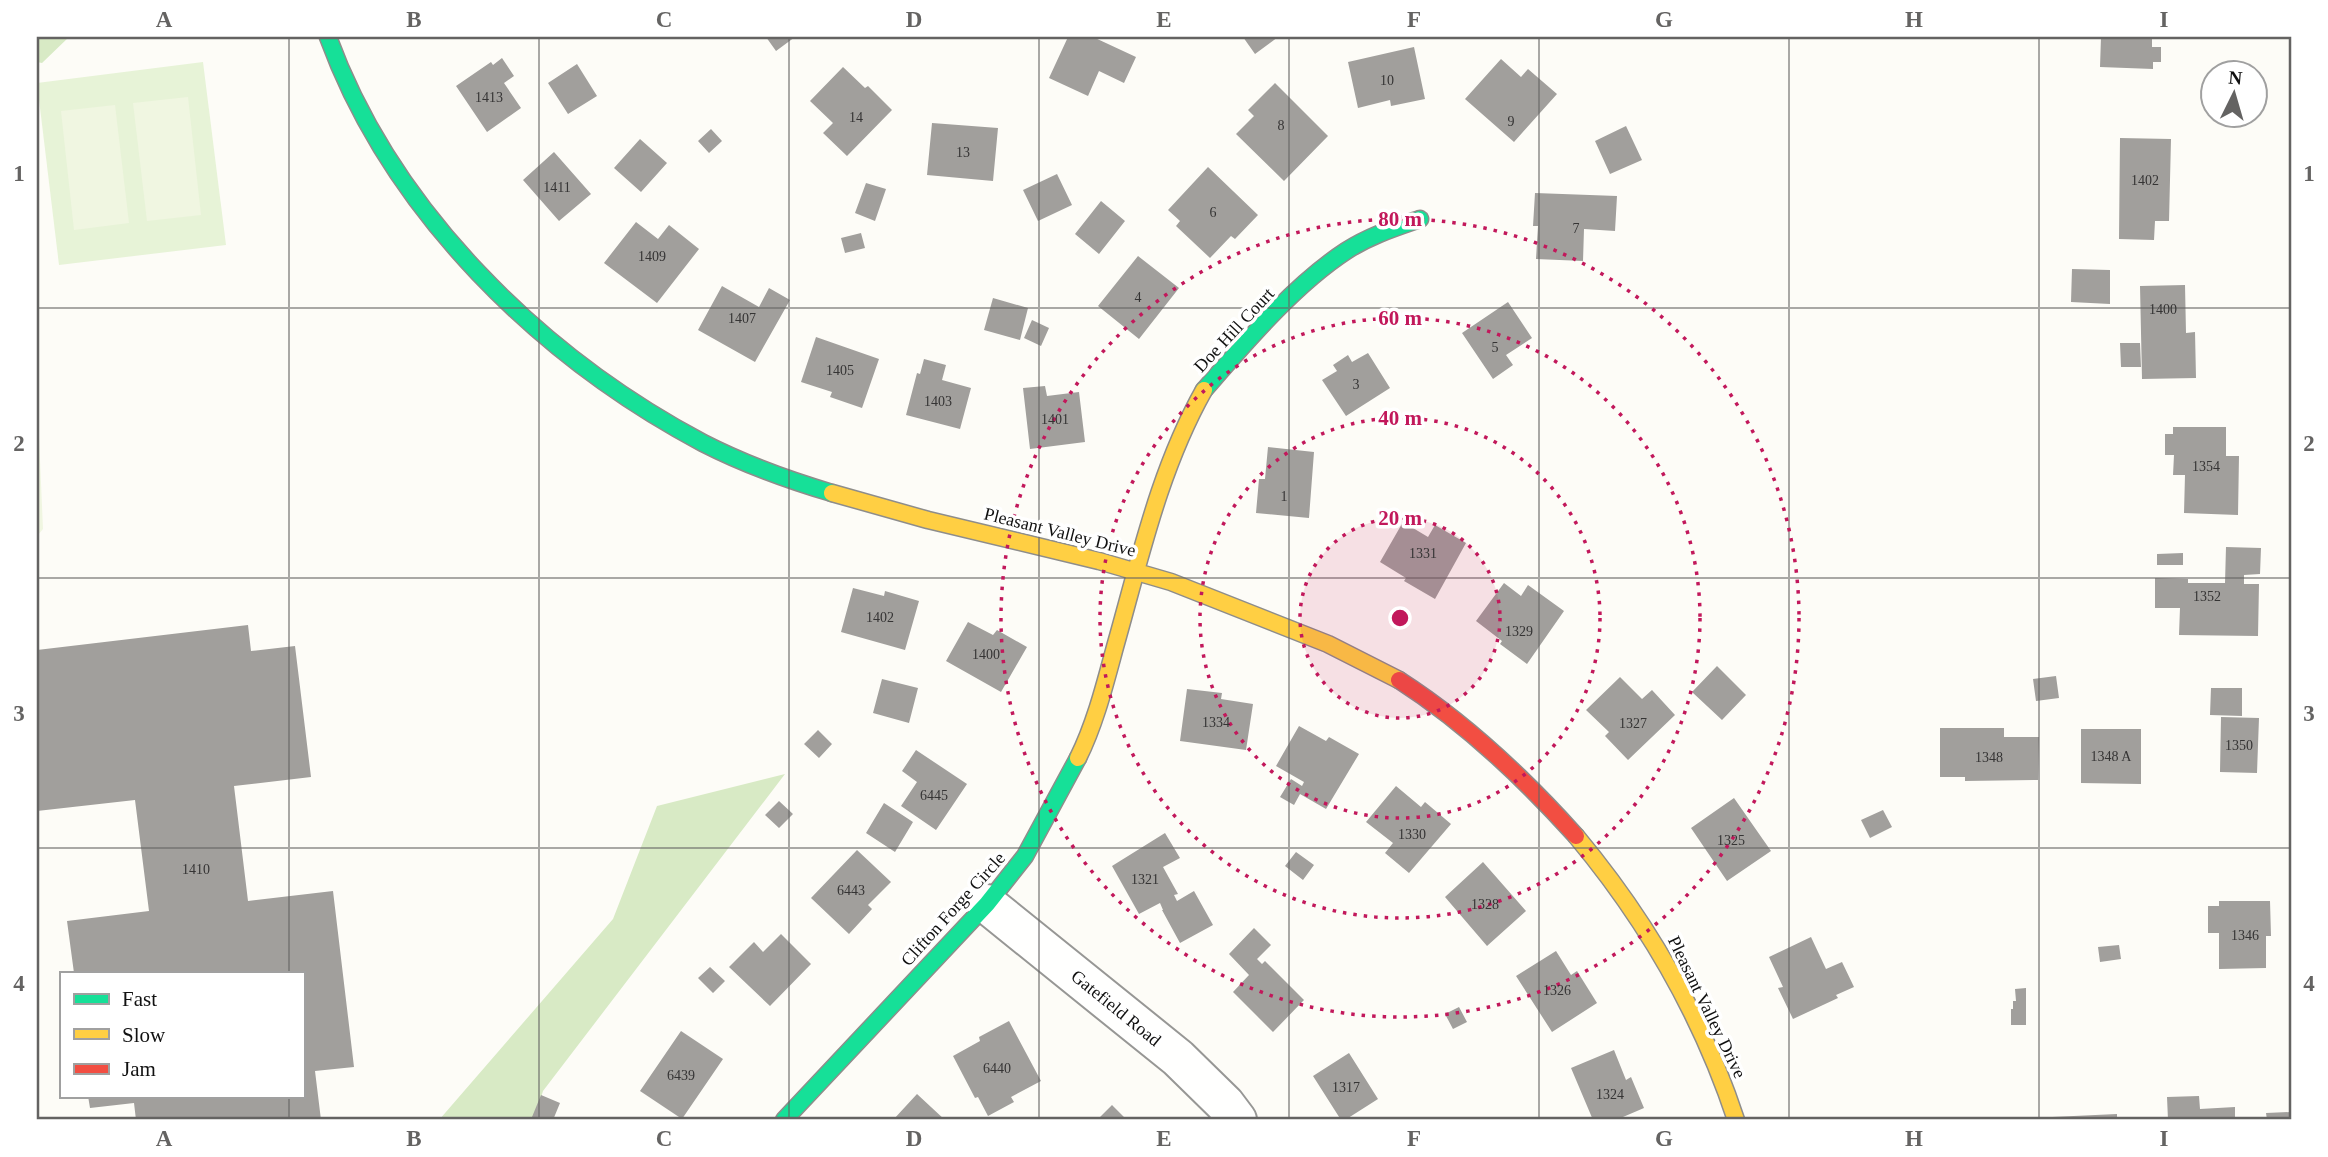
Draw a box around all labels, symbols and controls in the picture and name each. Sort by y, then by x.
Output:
text: A [156,7,173,32]
text: B [406,7,422,32]
text: C [656,7,672,32]
text: D [906,7,922,32]
text: E [1156,7,1172,32]
text: F [1407,7,1421,32]
text: G [1655,7,1673,32]
text: H [1905,7,1923,32]
text: I [2160,7,2169,32]
north arrow [2198,60,2268,130]
text: N [2228,67,2243,89]
house number: 10 [1380,73,1394,88]
house number: 1413 [475,90,503,105]
house number: 14 [849,110,863,125]
house number: 9 [1508,114,1515,129]
house number: 8 [1278,118,1285,133]
house number: 13 [956,145,970,160]
text: 1 [13,161,25,186]
text: 1 [2303,161,2315,186]
house number: 1402 [2131,173,2159,188]
house number: 1411 [543,180,571,195]
house number: 6 [1210,205,1217,220]
text: 80 m [1378,207,1422,231]
house number: 7 [1573,221,1580,236]
house number: 1409 [638,249,666,264]
street label: Doe Hill Court [1190,284,1278,376]
house number: 4 [1135,290,1142,305]
house number: 1400 [2149,302,2177,317]
text: 60 m [1378,306,1422,330]
house number: 1407 [728,311,756,326]
house number: 5 [1492,340,1499,355]
house number: 1405 [826,363,854,378]
house number: 3 [1353,377,1360,392]
house number: 1403 [924,394,952,409]
text: 40 m [1378,406,1422,430]
house number: 1401 [1041,412,1069,427]
text: 2 [13,431,25,456]
text: 2 [2303,431,2315,456]
house number: 1354 [2192,459,2220,474]
house number: 1 [1281,489,1288,504]
street label: Pleasant Valley Drive [982,503,1138,561]
text: 20 m [1378,506,1422,530]
house number: 1331 [1409,546,1437,561]
house number: 1352 [2193,589,2221,604]
centre of rings [1388,606,1412,630]
house number: 1402 [866,610,894,625]
house number: 1329 [1505,624,1533,639]
house number: 1400 [972,647,1000,662]
text: 3 [13,701,25,726]
text: 3 [2303,701,2315,726]
house number: 1334 [1202,715,1230,730]
house number: 1327 [1619,716,1647,731]
house number: 1350 [2225,738,2253,753]
house number: 1348 A [2091,749,2132,764]
house number: 1348 [1975,750,2003,765]
house number: 6445 [920,788,948,803]
house number: 1330 [1398,827,1426,842]
house number: 1325 [1717,833,1745,848]
street label: Clifton Forge Circle [897,848,1009,970]
house number: 1410 [182,862,210,877]
house number: 1321 [1131,872,1159,887]
house number: 6443 [837,883,865,898]
house number: 1328 [1471,897,1499,912]
house number: 1346 [2231,928,2259,943]
street label: Pleasant Valley Drive [1664,933,1750,1081]
street label: Gatefield Road [1067,966,1165,1050]
text: 4 [13,971,25,996]
text: 4 [2303,971,2315,996]
legend [60,972,304,1098]
house number: 1326 [1543,983,1571,998]
text: Fast [122,987,157,1011]
text: Slow [122,1023,166,1047]
text: Jam [122,1057,156,1081]
house number: 6440 [983,1061,1011,1076]
house number: 6439 [667,1068,695,1083]
house number: 1317 [1332,1080,1360,1095]
house number: 1324 [1596,1087,1624,1102]
text: A [156,1126,173,1151]
text: B [406,1126,422,1151]
text: C [656,1126,672,1151]
text: D [906,1126,922,1151]
text: E [1156,1126,1172,1151]
text: F [1407,1126,1421,1151]
text: G [1655,1126,1673,1151]
text: H [1905,1126,1923,1151]
text: I [2160,1126,2169,1151]

